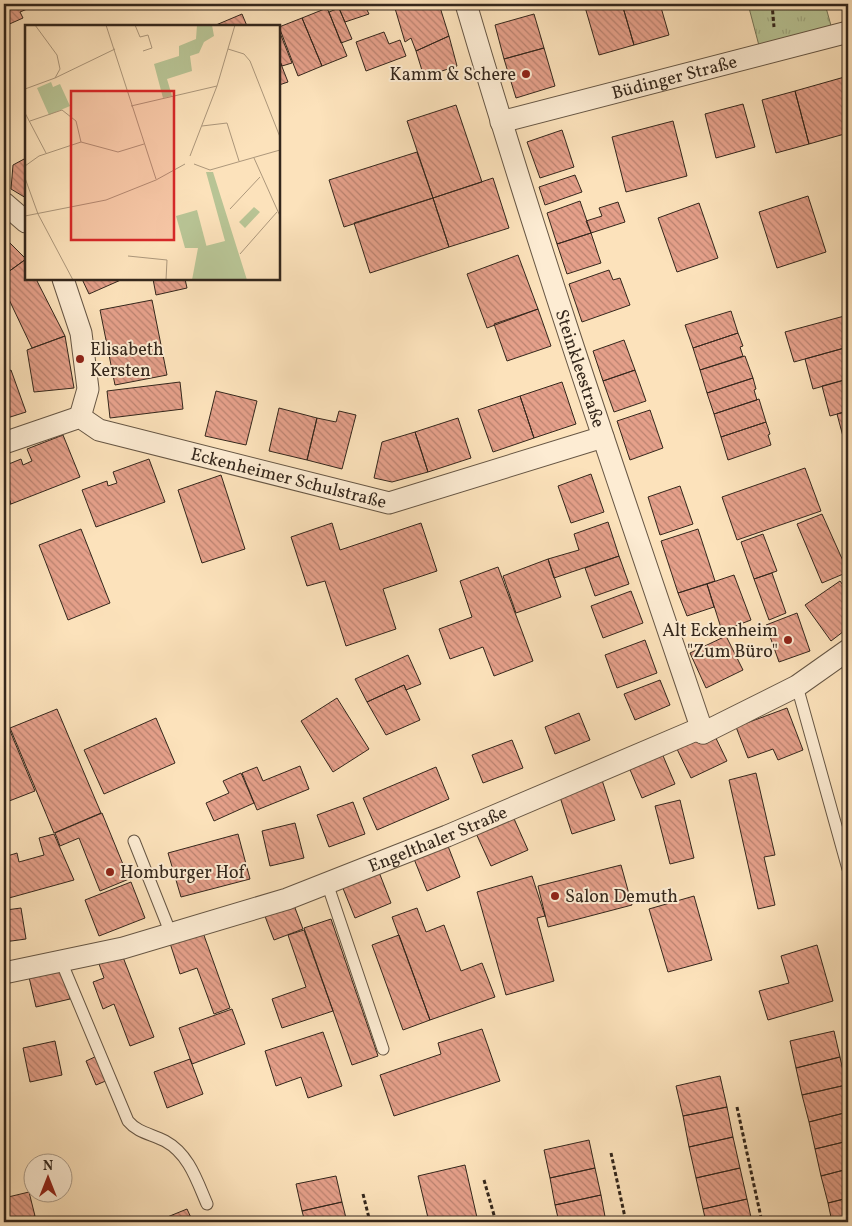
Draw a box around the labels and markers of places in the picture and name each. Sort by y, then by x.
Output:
place label: Kamm & Schere [390,63,516,88]
marker: Kamm & Schere [520,68,532,80]
place label: Elisabeth Kersten [90,338,164,384]
marker: Elisabeth Kersten [74,353,86,365]
place label: Alt Eckenheim "Zum Büro" [662,619,778,665]
marker: Alt Eckenheim "Zum Büro" [782,634,794,646]
place label: Homburger Hof [120,861,247,886]
marker: Homburger Hof [104,866,116,878]
place label: Salon Demuth [565,885,678,910]
marker: Salon Demuth [549,890,561,902]

